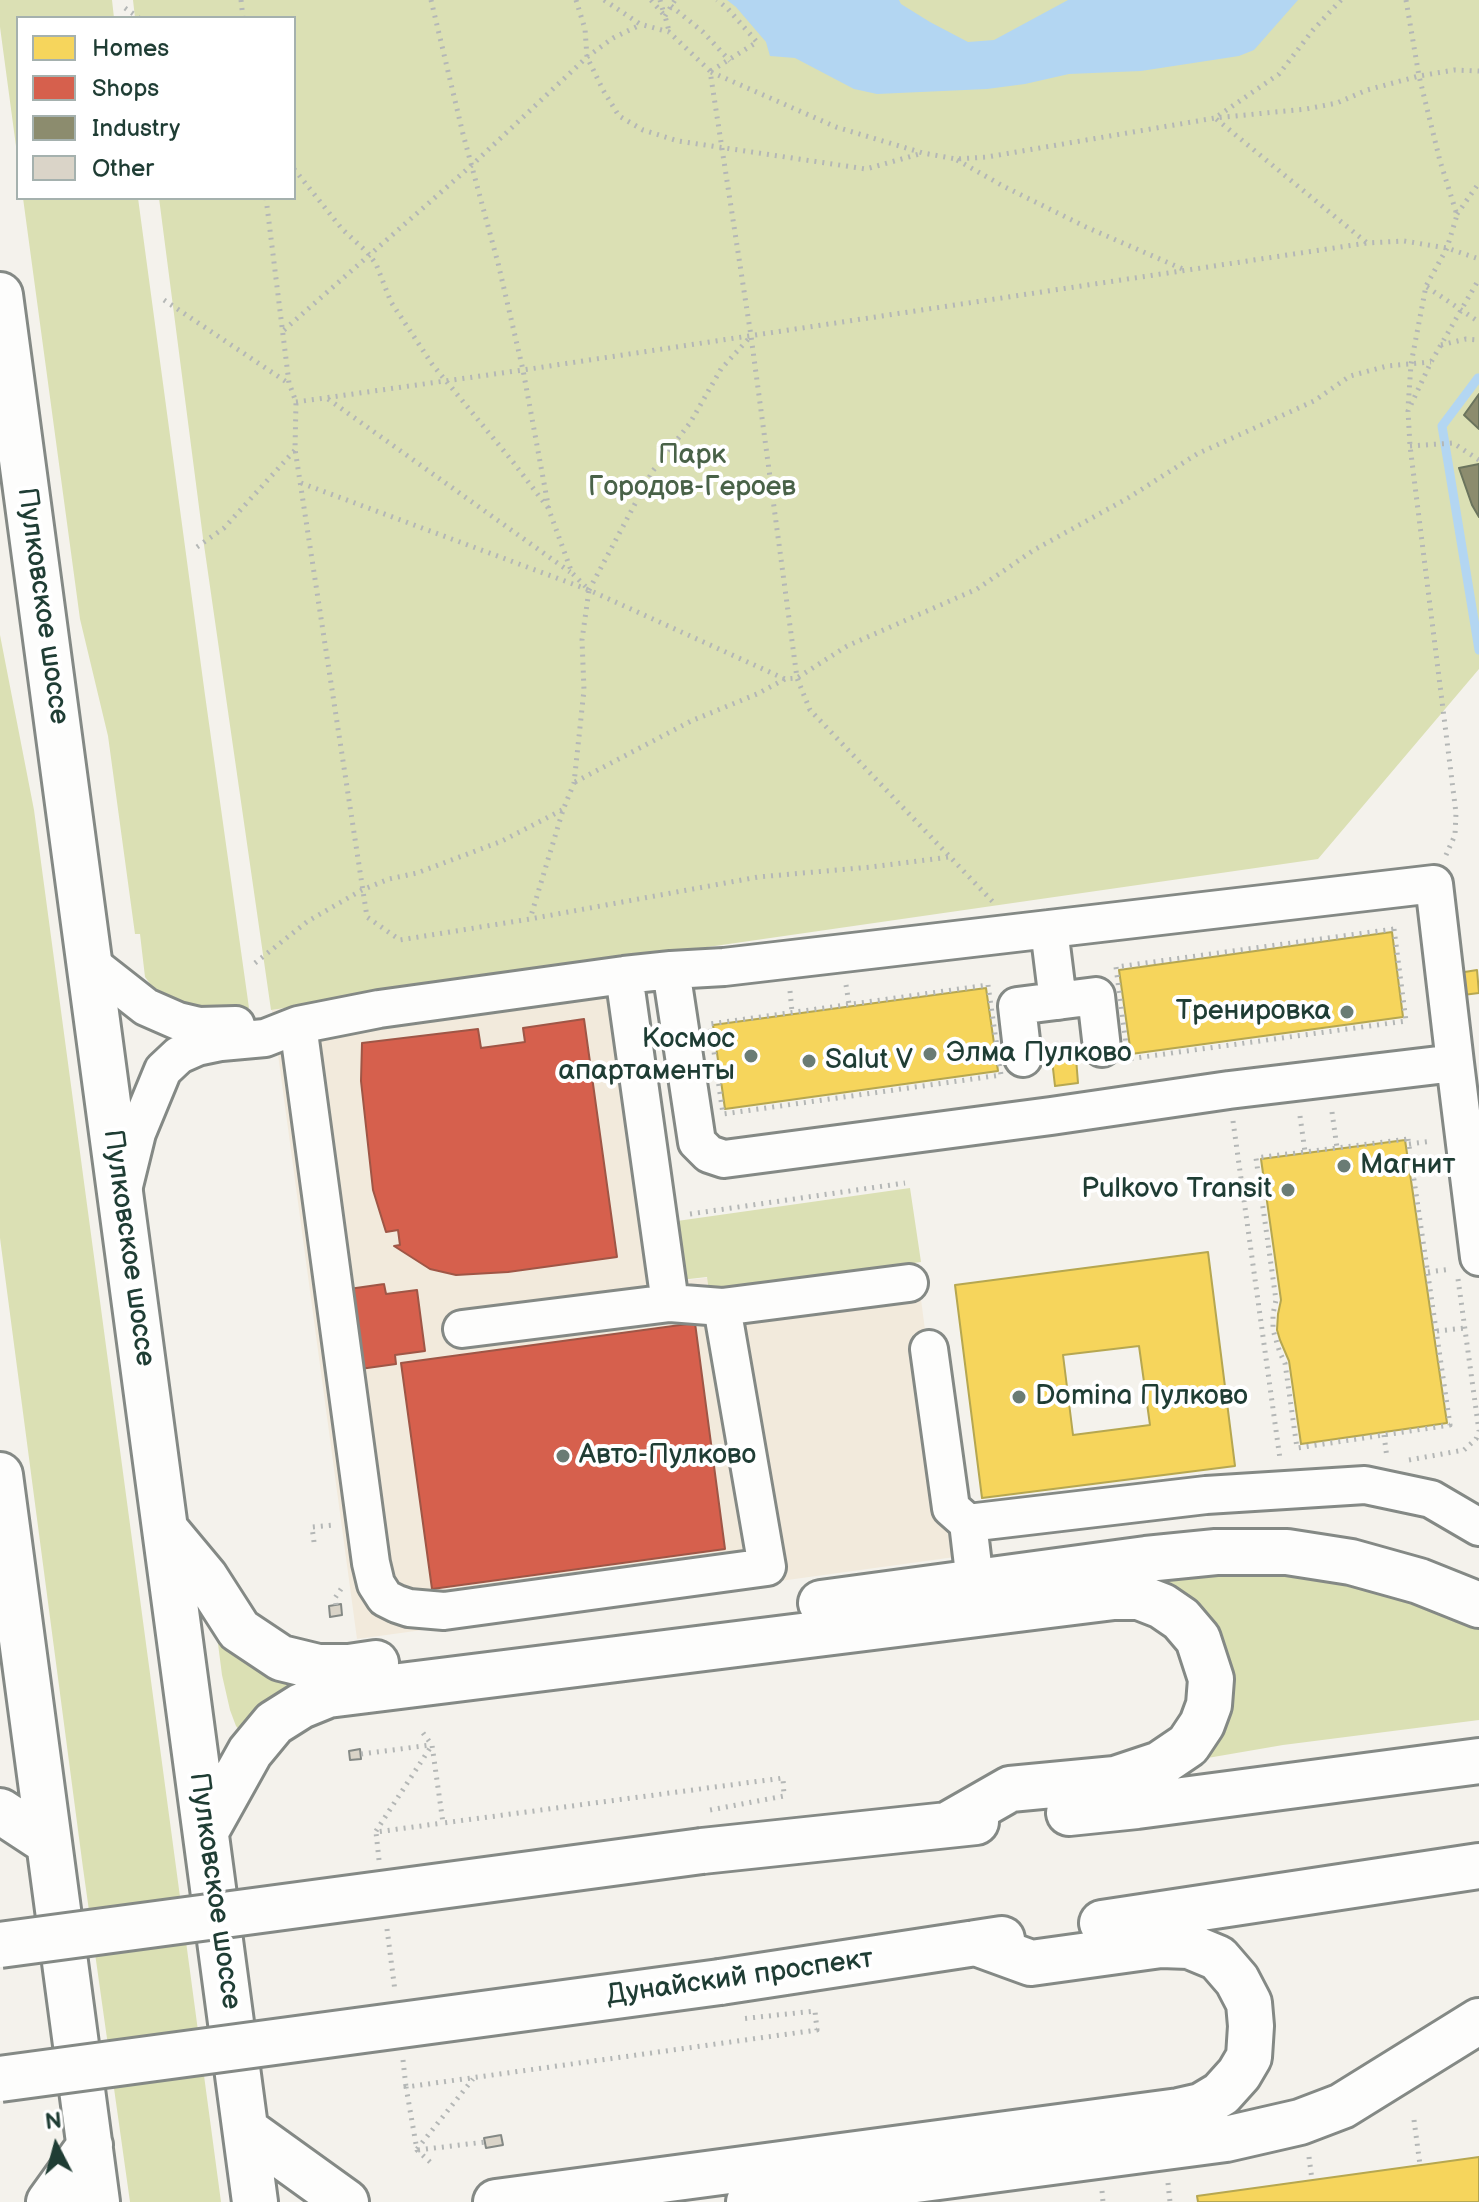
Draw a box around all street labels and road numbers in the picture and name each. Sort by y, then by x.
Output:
street label: Пулковское шоссе [9,485,75,727]
street label: Пулковское шоссе [95,1127,161,1369]
street label: Пулковское шоссе [181,1770,247,2012]
street label: Дунайский проспект [604,1943,876,2013]

